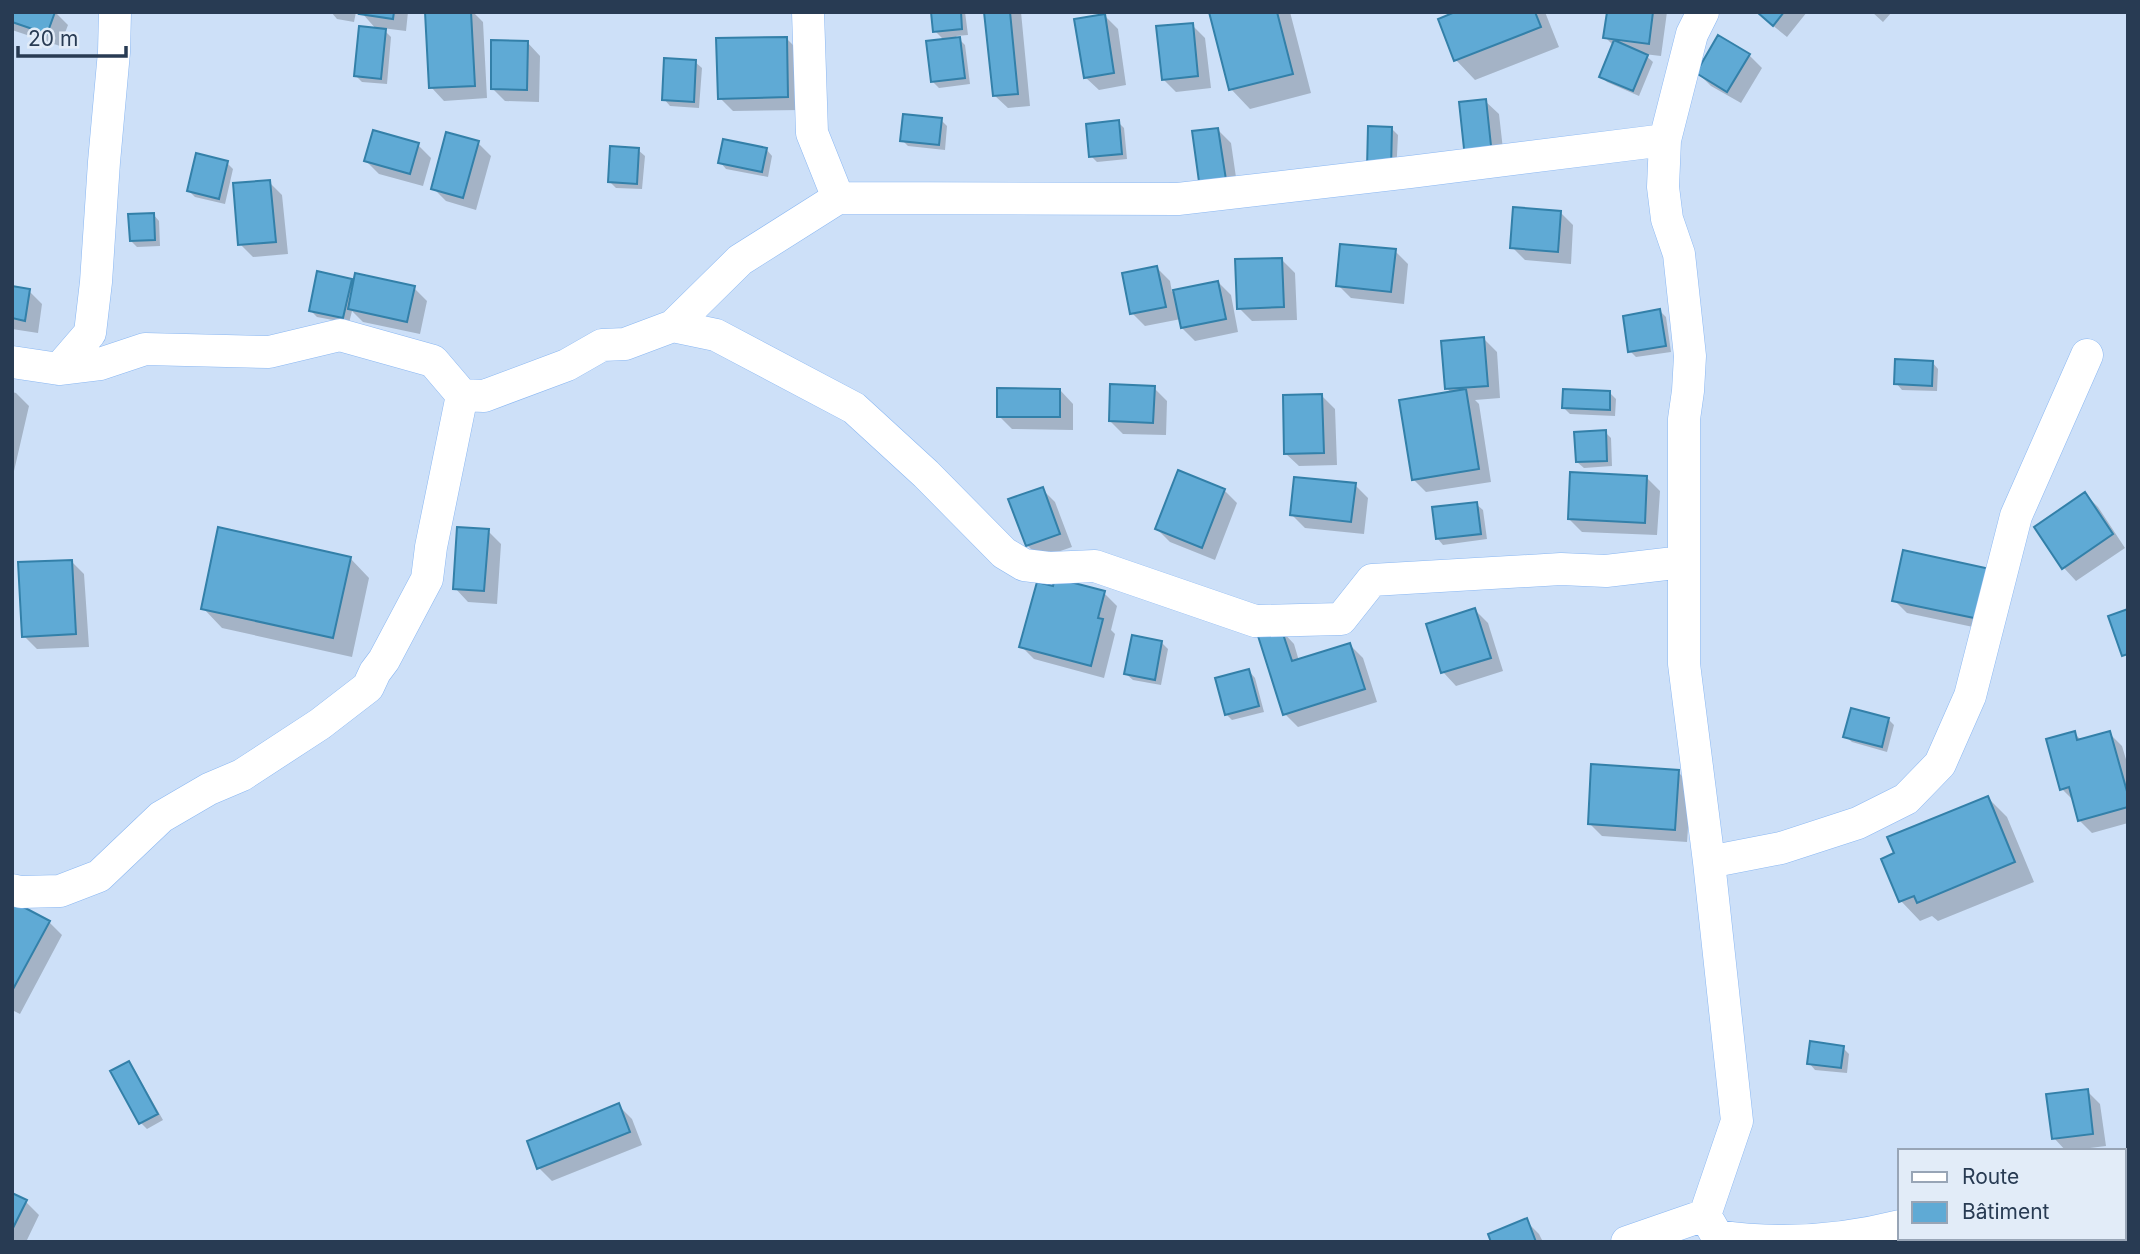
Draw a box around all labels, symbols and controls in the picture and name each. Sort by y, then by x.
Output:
scale bar [18,14,126,58]
text: 20 m [28,26,78,51]
legend [1898,1149,2126,1240]
text: Route [1962,1164,2019,1189]
text: Bâtiment [1962,1199,2050,1224]

